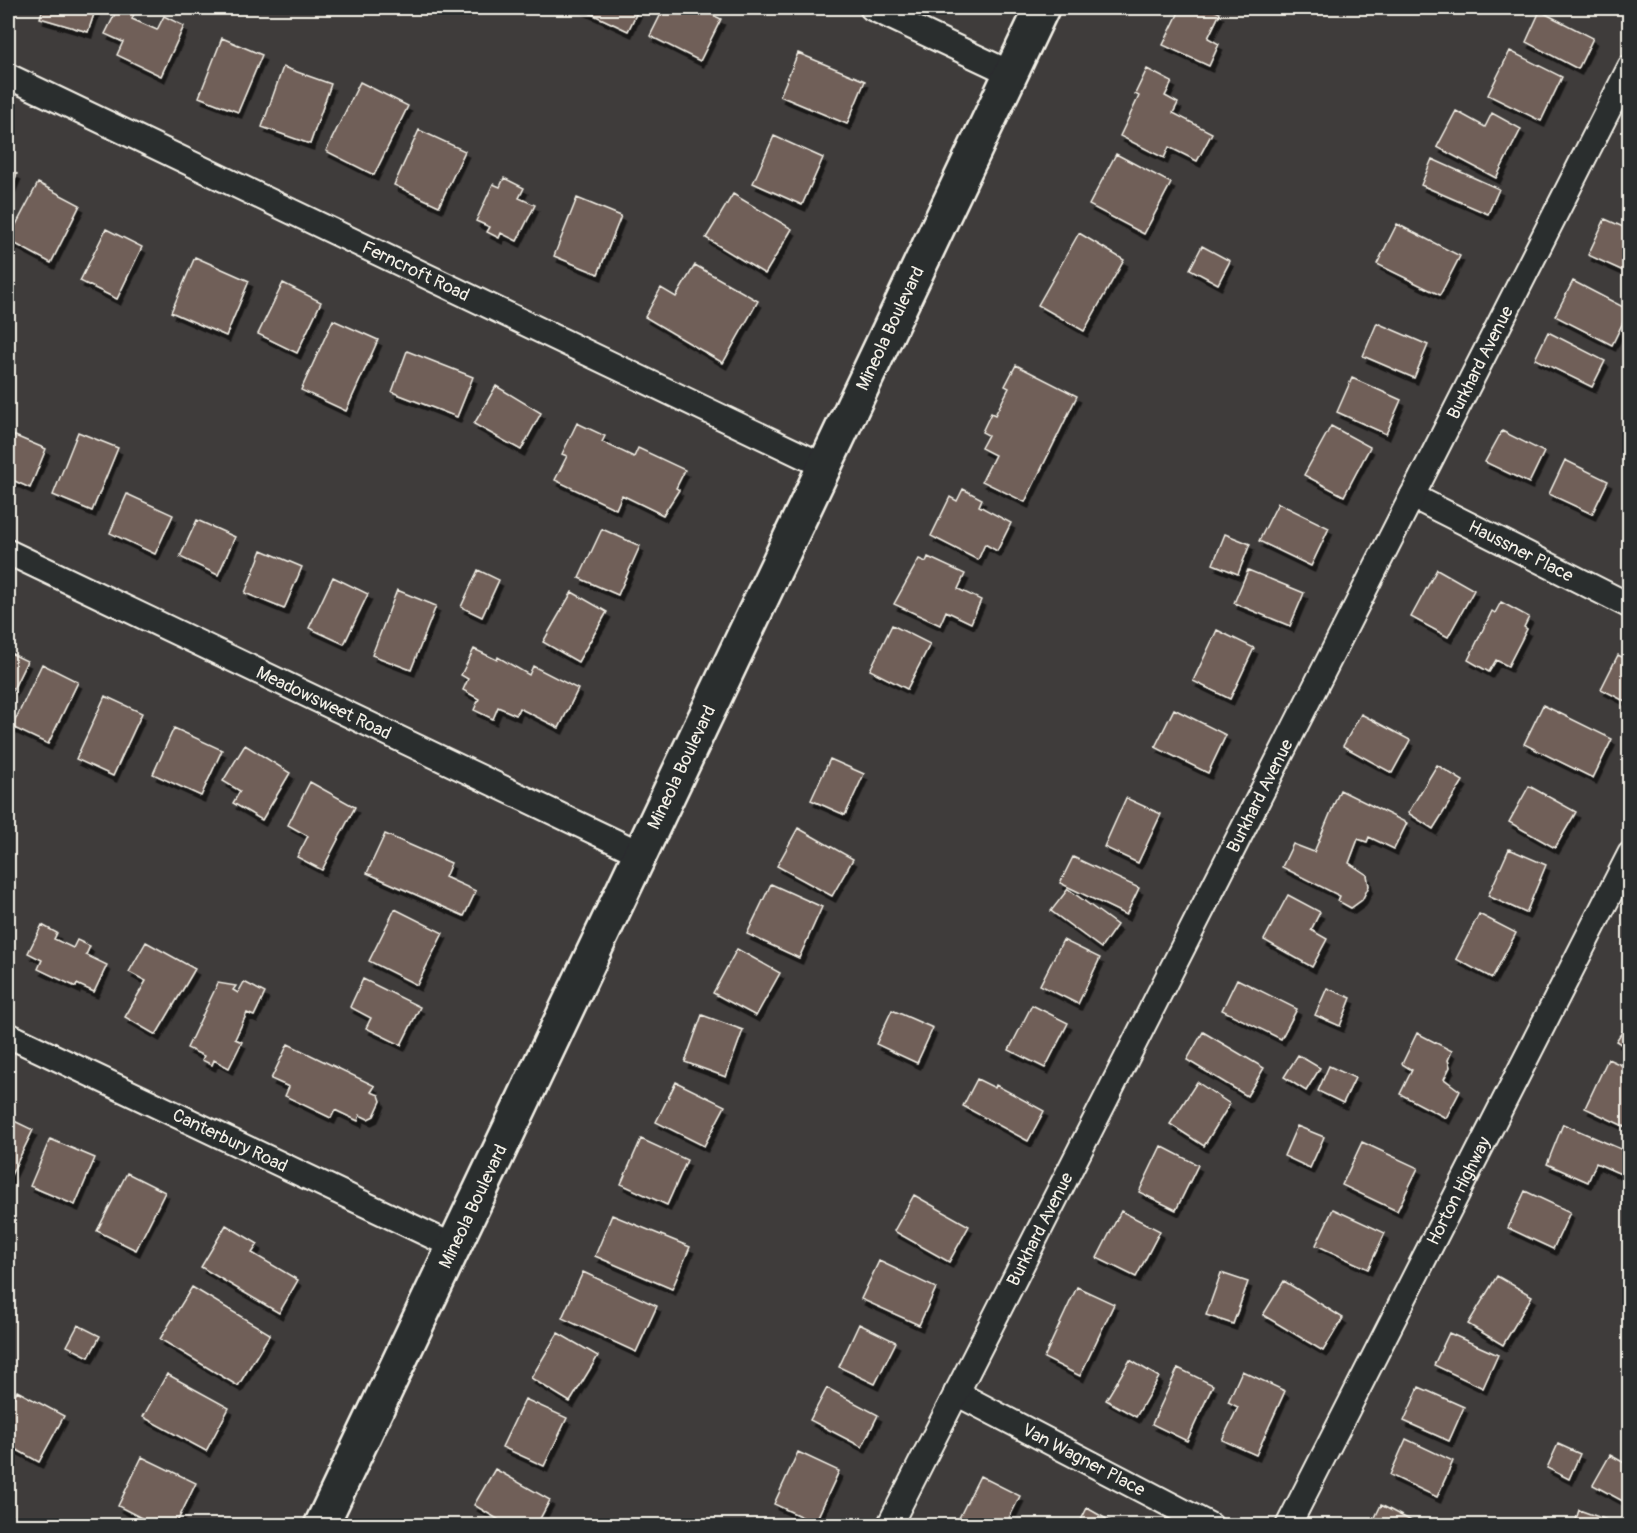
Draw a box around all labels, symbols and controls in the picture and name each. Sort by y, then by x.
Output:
street label: Ferncroft Road [358,235,473,306]
street label: Mineola Boulevard [851,262,929,394]
street label: Burkhard Avenue [1442,302,1518,423]
street label: Haussner Place [1465,515,1577,587]
street label: Meadowsweet Road [253,661,395,745]
street label: Mineola Boulevard [642,701,721,833]
street label: Burkhard Avenue [1221,735,1298,856]
street label: Canterbury Road [169,1103,292,1178]
street label: Horton Highway [1421,1132,1496,1249]
street label: Mineola Boulevard [434,1140,512,1272]
street label: Burkhard Avenue [1001,1168,1078,1290]
street label: Van Wagner Place [1018,1418,1149,1501]

